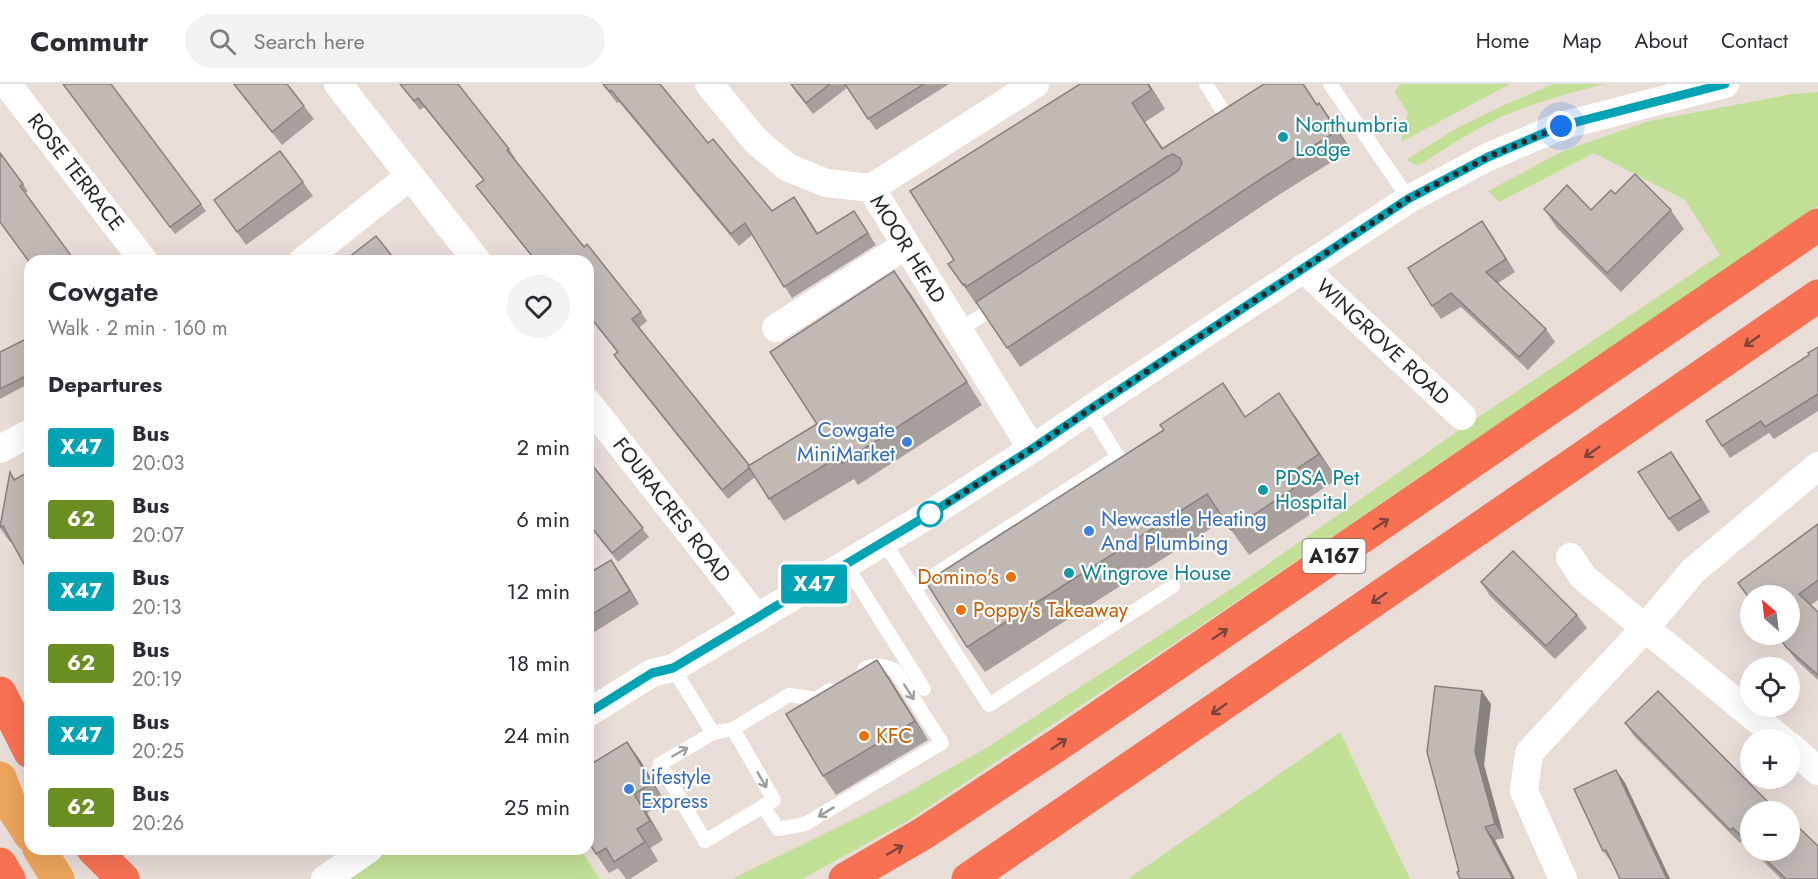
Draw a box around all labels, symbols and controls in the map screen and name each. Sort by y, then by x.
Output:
search box [185,14,605,68]
text: Commutr [30,21,149,62]
icon: search [206,25,239,58]
text: Search here [254,25,365,57]
text: Home [1476,26,1529,56]
text: Map [1562,26,1602,56]
text: About [1635,26,1688,56]
text: Contact [1721,26,1788,56]
street label: ROSE TERRACE [21,107,131,237]
place label: Northumbria Lodge [1295,110,1408,164]
your location [1546,111,1576,141]
marker: Northumbria Lodge [1276,130,1290,144]
street label: MOOR HEAD [863,189,953,309]
text: Cowgate [48,271,159,312]
street label: WINGROVE ROAD [1309,272,1457,412]
button: heart [507,275,570,338]
text: Walk · 2 min · 160 m [48,314,228,343]
one-way arrow [1744,335,1761,348]
text: Departures [48,368,162,400]
place label: Cowgate MiniMarket [797,415,895,469]
text: Bus [132,417,169,449]
text: 2 min [516,431,570,463]
street label: FOURACRES ROAD [606,431,738,589]
text: X47 [60,432,102,462]
marker: Cowgate MiniMarket [900,435,914,449]
one-way arrow [1584,446,1600,458]
text: 20:03 [132,449,184,478]
place label: PDSA Pet Hospital [1275,463,1359,517]
marker: PDSA Pet Hospital [1256,483,1270,497]
text: Bus [132,489,169,521]
unlabelled marker [917,501,943,527]
text: 6 min [516,503,570,535]
text: 62 [67,504,95,534]
place label: Newcastle Heating And Plumbing [1101,504,1267,558]
one-way arrow [1372,518,1389,530]
text: 20:07 [132,521,184,550]
marker: Newcastle Heating And Plumbing [1082,524,1096,538]
road number: A167 [1302,539,1366,573]
place label: Wingrove House [1081,558,1231,588]
text: Bus [132,561,169,593]
place label: Domino's [917,562,999,592]
line badge: X47 [780,564,848,604]
marker: Wingrove House [1062,566,1076,580]
text: X47 [793,569,835,599]
marker: Domino's [1004,570,1018,584]
text: 12 min [507,575,570,607]
text: X47 [60,576,102,606]
north arrow [1740,585,1800,645]
map controls [1740,585,1800,861]
one-way arrow [1372,592,1388,604]
text: 20:13 [132,593,181,622]
place label: Poppy's Takeaway [973,595,1129,625]
marker: Poppy's Takeaway [954,603,968,617]
one-way arrow [1211,628,1228,640]
text: Bus [132,633,169,665]
text: 18 min [507,647,570,679]
text: 62 [67,648,95,678]
button: locate [1740,657,1800,717]
text: 20:19 [132,665,182,694]
one-way arrow [903,683,915,700]
one-way arrow [1211,703,1227,715]
text: Bus [132,705,169,737]
text: 24 min [504,719,570,751]
text: X47 [60,720,102,750]
place label: KFC [876,721,913,751]
marker: KFC [857,729,871,743]
button: + [1740,729,1800,789]
text: 20:25 [132,737,184,766]
one-way arrow [1050,738,1067,750]
one-way arrow [671,746,688,758]
place label: Lifestyle Express [641,762,711,816]
one-way arrow [756,771,768,788]
text: Bus [132,777,169,809]
marker: Lifestyle Express [622,782,636,796]
text: 25 min [504,791,570,823]
text: 62 [67,792,95,822]
button: − [1740,801,1800,861]
one-way arrow [818,806,835,818]
text: 20:26 [132,809,184,838]
one-way arrow [886,844,903,856]

